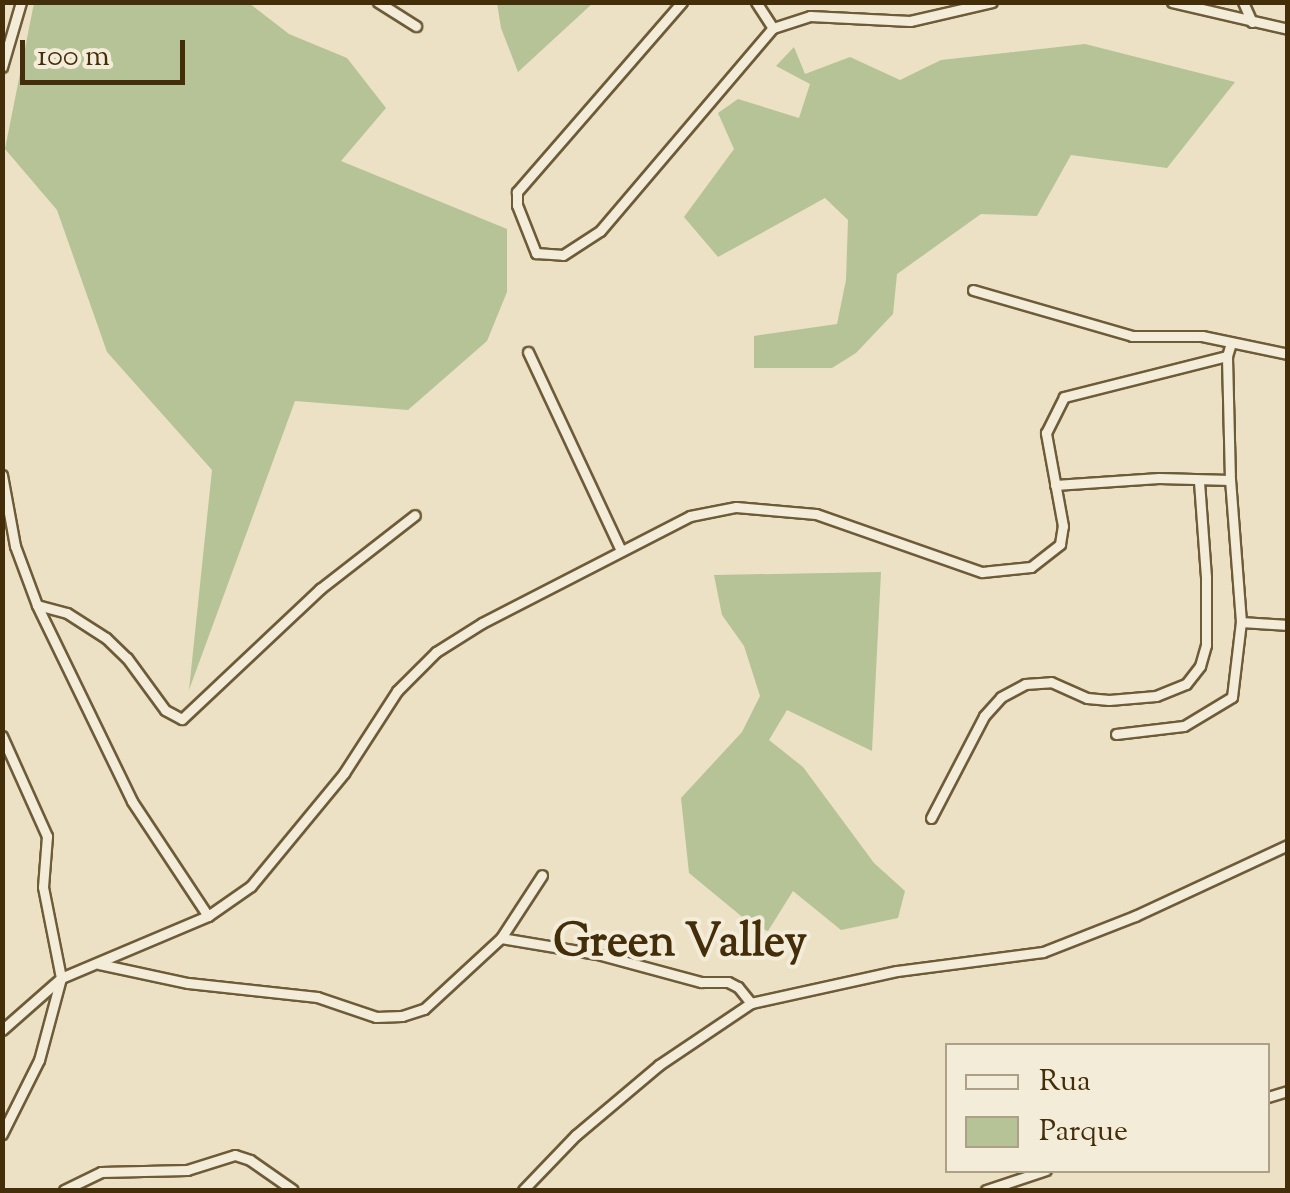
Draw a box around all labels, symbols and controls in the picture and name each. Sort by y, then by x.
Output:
scale bar [25,20,190,82]
text: 100 m [37,36,110,79]
district label: Green Valley [553,918,807,972]
legend [945,1043,1270,1173]
text: Rua [1039,1061,1091,1104]
text: Parque [1039,1111,1128,1154]

